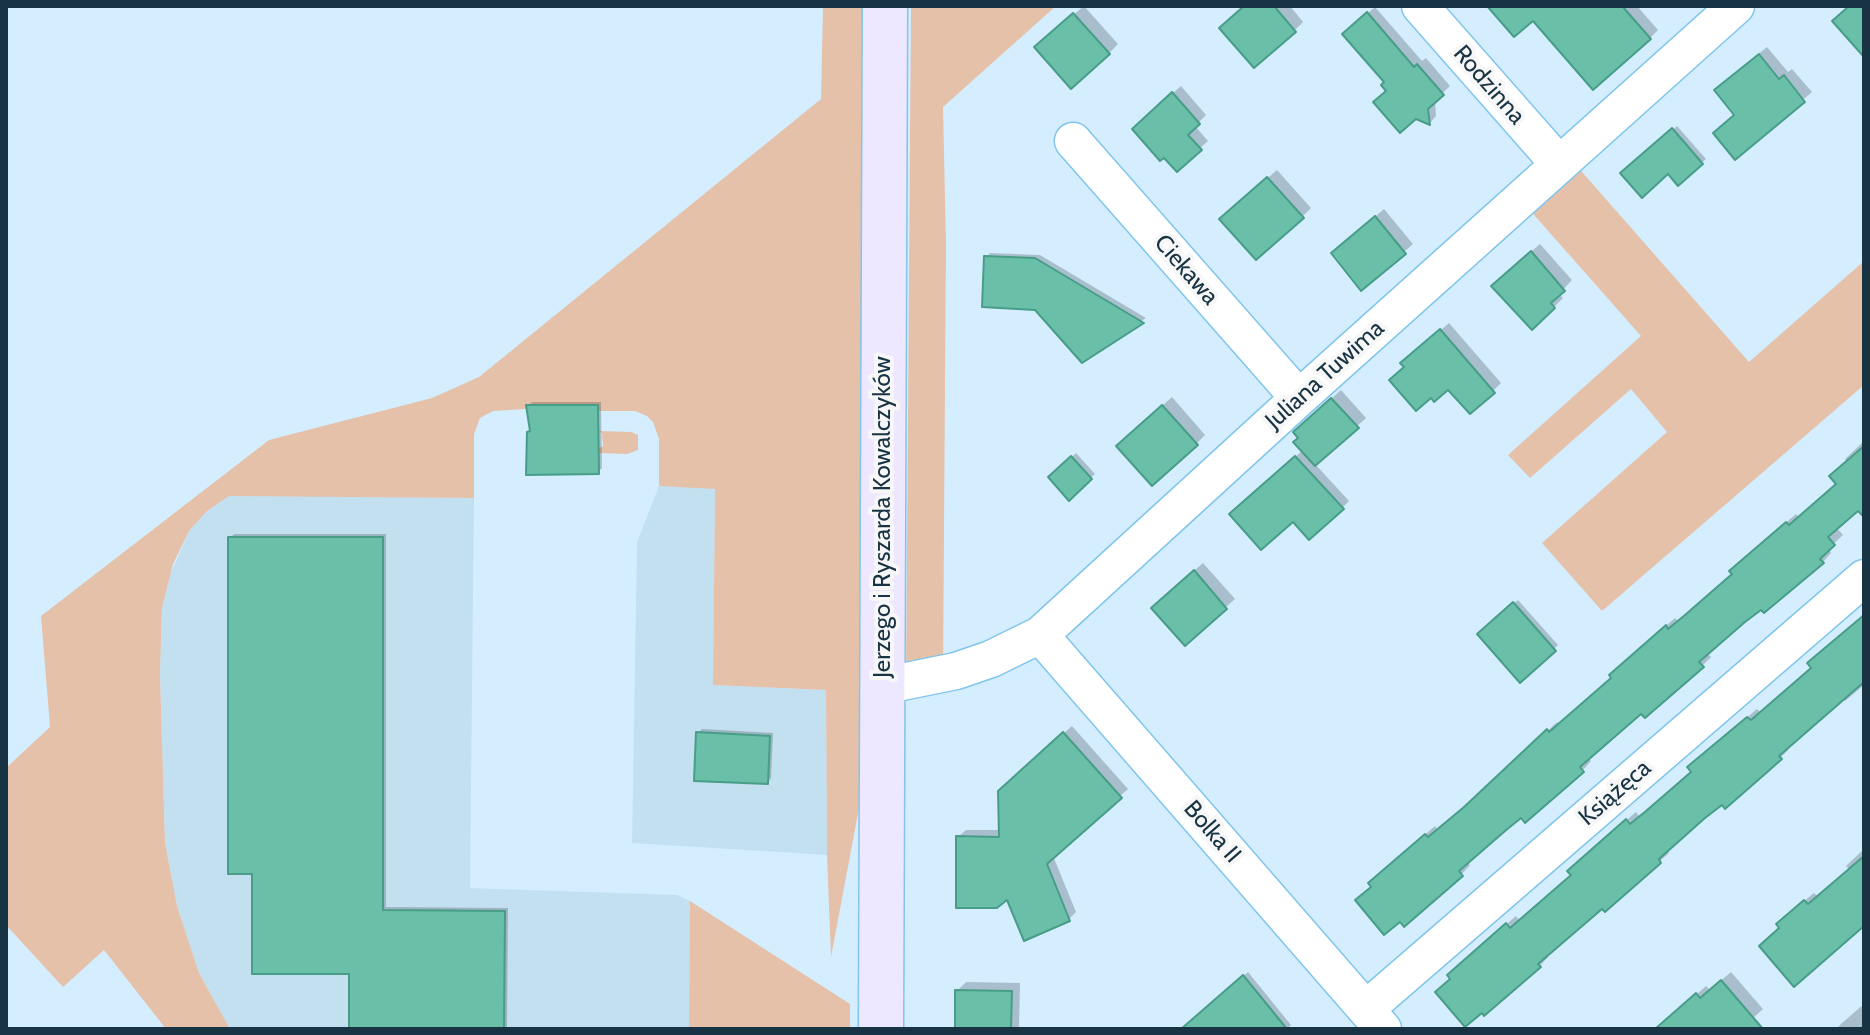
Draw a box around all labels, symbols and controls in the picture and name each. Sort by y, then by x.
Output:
street label: Rodzinna [1447,40,1531,130]
street label: Ciekawa [1148,229,1224,311]
street label: Juliana Tuwima [1260,314,1390,436]
street label: Jerzego i Ryszarda Kowalczyków [869,356,897,678]
street label: Książęca [1573,754,1657,832]
street label: Bolka II [1177,795,1247,869]

